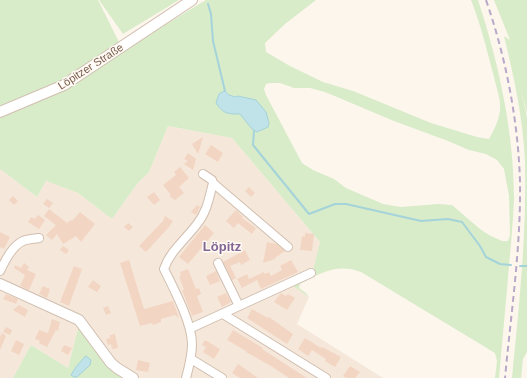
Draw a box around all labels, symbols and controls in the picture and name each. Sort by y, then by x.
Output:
street label: Löpitzer Straße [56,41,126,93]
district label: Löpitz [203,239,241,255]

